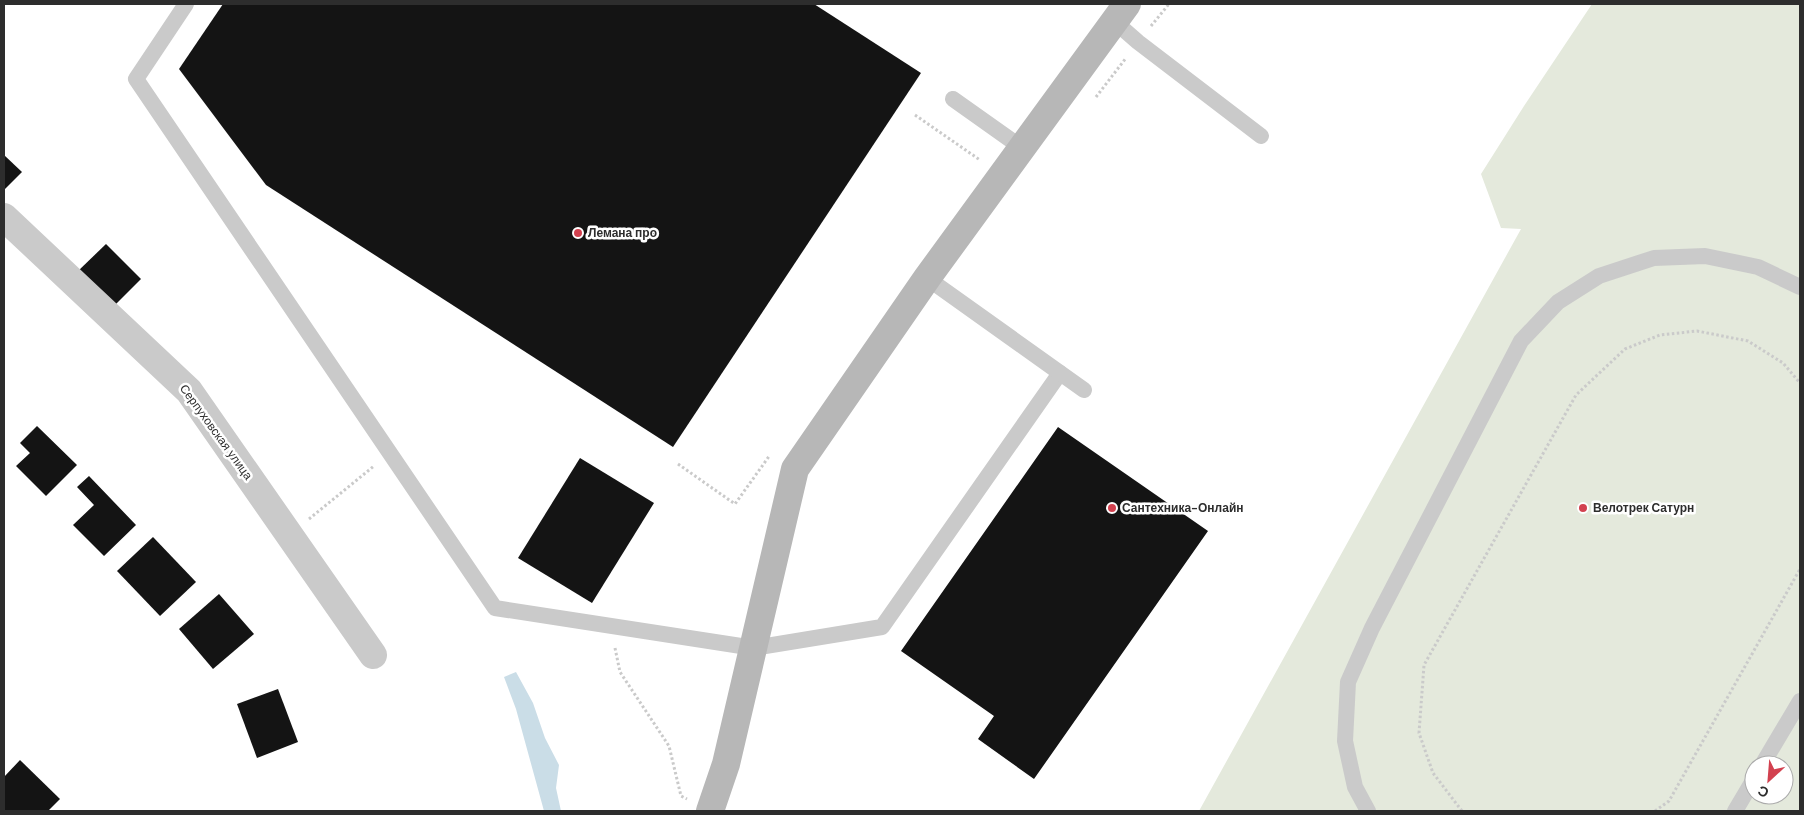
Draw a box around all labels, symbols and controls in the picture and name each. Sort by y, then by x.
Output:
place label: Лемана про [588,225,657,241]
marker: Лемана про [572,227,584,239]
street label: Серпуховская улица [176,381,256,483]
place label: Сантехника-Онлайн [1122,500,1244,516]
place label: Велотрек Сатурн [1593,500,1694,516]
marker: Сантехника-Онлайн [1106,502,1118,514]
marker: Велотрек Сатурн [1577,502,1589,514]
north arrow [1744,755,1794,805]
text: С [1755,781,1772,802]

